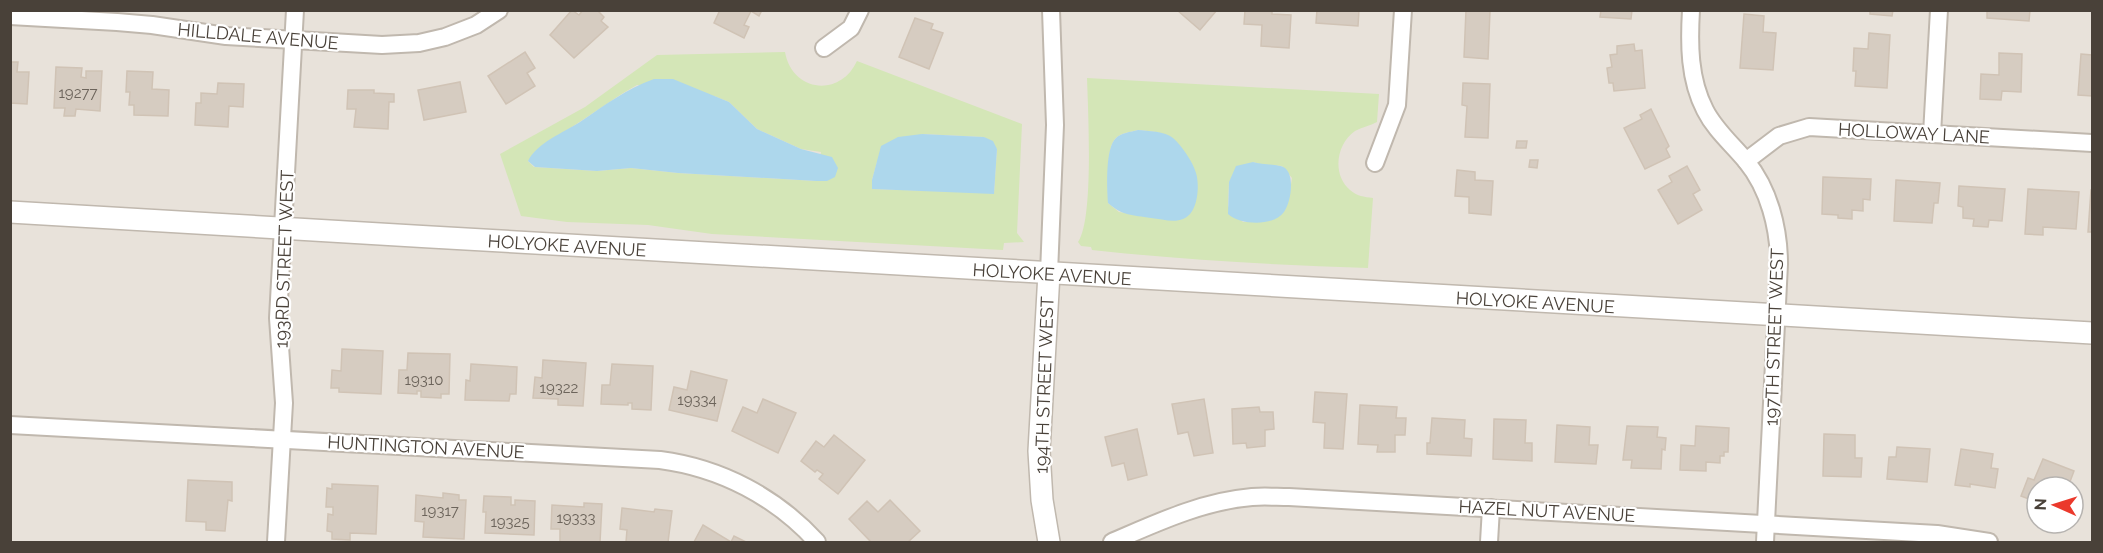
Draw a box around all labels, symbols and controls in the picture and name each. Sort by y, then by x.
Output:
street label: HILLDALE AVENUE [177,18,339,54]
house number: 19277 [58,84,98,102]
street label: HOLLOWAY LANE [1838,119,1990,147]
street label: 193RD STREET WEST [270,169,298,349]
street label: HOLYOKE AVENUE [487,230,647,260]
street label: 197TH STREET WEST [1760,248,1788,426]
street label: HOLYOKE AVENUE [972,259,1132,289]
street label: HOLYOKE AVENUE [1455,287,1615,317]
street label: 194TH STREET WEST [1030,296,1058,474]
house number: 19310 [405,371,443,389]
house number: 19322 [540,379,579,397]
house number: 19334 [677,391,717,409]
street label: HUNTINGTON AVENUE [327,431,525,463]
north arrow [2025,475,2085,535]
street label: HAZEL NUT AVENUE [1458,496,1636,526]
text: N [2031,498,2050,511]
house number: 19317 [421,502,459,520]
house number: 19333 [556,509,596,527]
house number: 19325 [490,513,530,531]

